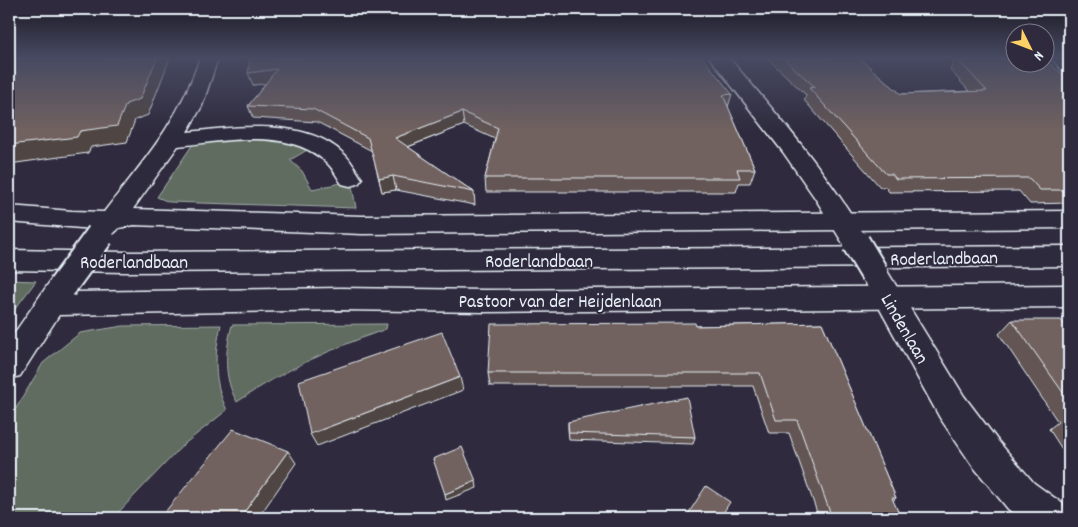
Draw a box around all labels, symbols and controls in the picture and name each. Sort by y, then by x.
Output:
north arrow [1006,22,1056,72]
text: N [1028,46,1048,65]
street label: Roderlandbaan [890,246,998,275]
street label: Roderlandbaan [485,250,593,277]
street label: Roderlandbaan [80,251,188,278]
street label: Pastoor van der Heijdenlaan [458,290,662,317]
street label: Lindenlaan [872,290,934,370]

